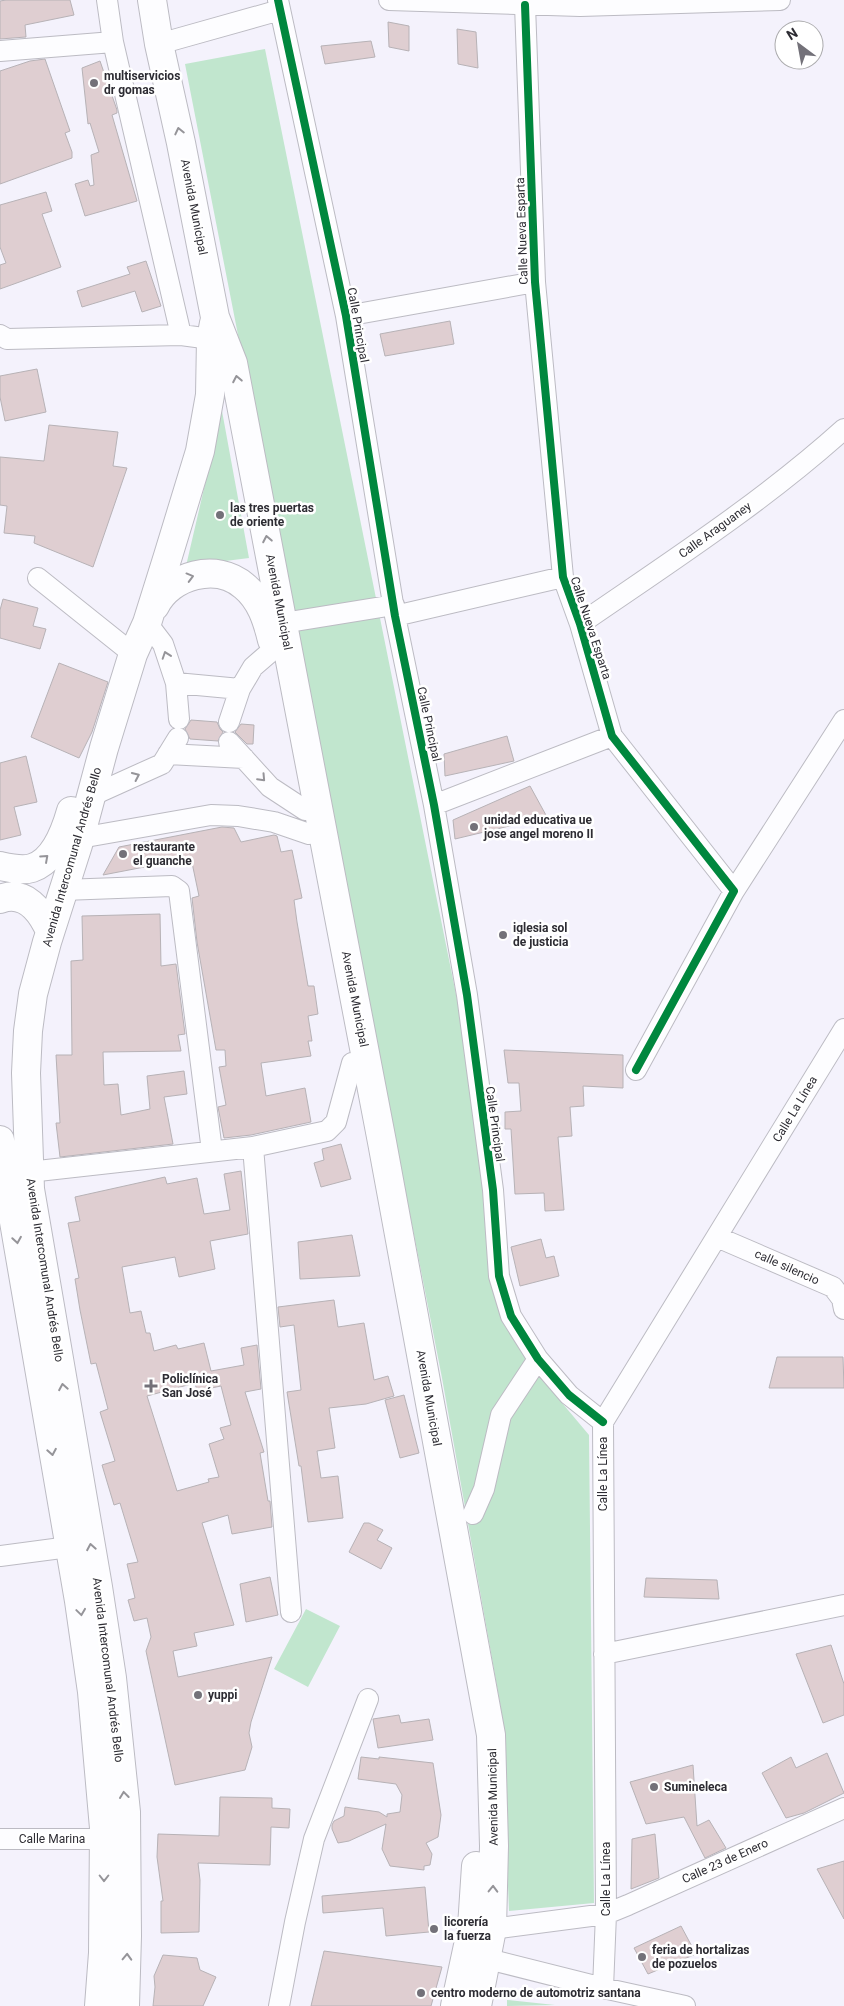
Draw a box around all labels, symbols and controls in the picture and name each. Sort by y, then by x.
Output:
north arrow [774,20,824,70]
text: N [784,25,801,43]
place label: multiservicios dr gomas [104,69,180,97]
marker: multiservicios dr gomas [88,77,100,89]
one-way arrow [174,127,185,136]
street label: Avenida Municipal [178,158,210,256]
street label: Calle Nueva Esparta [513,177,531,285]
street label: Calle Principal [345,286,371,364]
one-way arrow [232,375,242,384]
street label: Calle Araguaney [676,499,754,561]
place label: las tres puertas de oriente [230,501,314,529]
marker: las tres puertas de oriente [214,509,226,521]
one-way arrow [262,535,273,543]
street label: Avenida Municipal [263,553,295,651]
one-way arrow [186,572,195,583]
street label: Calle Nueva Esparta [568,575,614,681]
one-way arrow [162,651,172,659]
street label: Calle Principal [414,685,444,763]
street label: Avenida Intercomunal Andrés Bello [40,765,104,948]
one-way arrow [131,772,140,782]
one-way arrow [256,772,265,781]
place label: unidad educativa ue jose angel moreno II [483,813,594,841]
marker: unidad educativa ue jose angel moreno II [468,821,480,833]
place label: restaurante el guanche [133,840,196,868]
marker: restaurante el guanche [117,848,129,860]
one-way arrow [39,855,48,864]
place label: iglesia sol de justicia [513,921,569,949]
marker: iglesia sol de justicia [497,929,509,941]
street label: Avenida Municipal [339,950,371,1048]
street label: Calle La Línea [770,1073,820,1145]
street label: Calle Principal [483,1085,507,1163]
street label: Avenida Intercomunal Andrés Bello [24,1177,66,1363]
one-way arrow [11,1236,22,1244]
street label: calle silencio [753,1247,822,1288]
street label: Avenida Municipal [414,1349,444,1447]
place label: Policlínica San José [162,1372,219,1400]
marker: Policlínica San José [144,1379,158,1393]
one-way arrow [58,1383,69,1391]
street label: Calle La Línea [596,1437,610,1511]
one-way arrow [47,1448,57,1457]
one-way arrow [86,1543,97,1552]
street label: Avenida Intercomunal Andrés Bello [90,1577,126,1763]
one-way arrow [75,1608,85,1617]
place label: yuppi [208,1688,237,1702]
marker: yuppi [192,1689,204,1701]
street label: Avenida Municipal [485,1748,501,1846]
place label: Sumineleca [664,1780,728,1794]
marker: Sumineleca [648,1781,660,1793]
one-way arrow [119,1791,130,1799]
street label: Calle Marina [19,1832,85,1846]
street label: Calle 23 de Enero [680,1836,770,1886]
street label: Calle La Línea [599,1842,613,1916]
one-way arrow [99,1875,109,1883]
one-way arrow [488,1885,498,1892]
place label: licorería la fuerza [444,1915,492,1943]
marker: licorería la fuerza [428,1923,440,1935]
place label: feria de hortalizas de pozuelos [652,1943,750,1971]
marker: feria de hortalizas de pozuelos [636,1951,648,1963]
one-way arrow [121,1953,132,1961]
place label: centro moderno de automotriz santana [431,1986,641,2000]
marker: centro moderno de automotriz santana [415,1987,427,1999]

